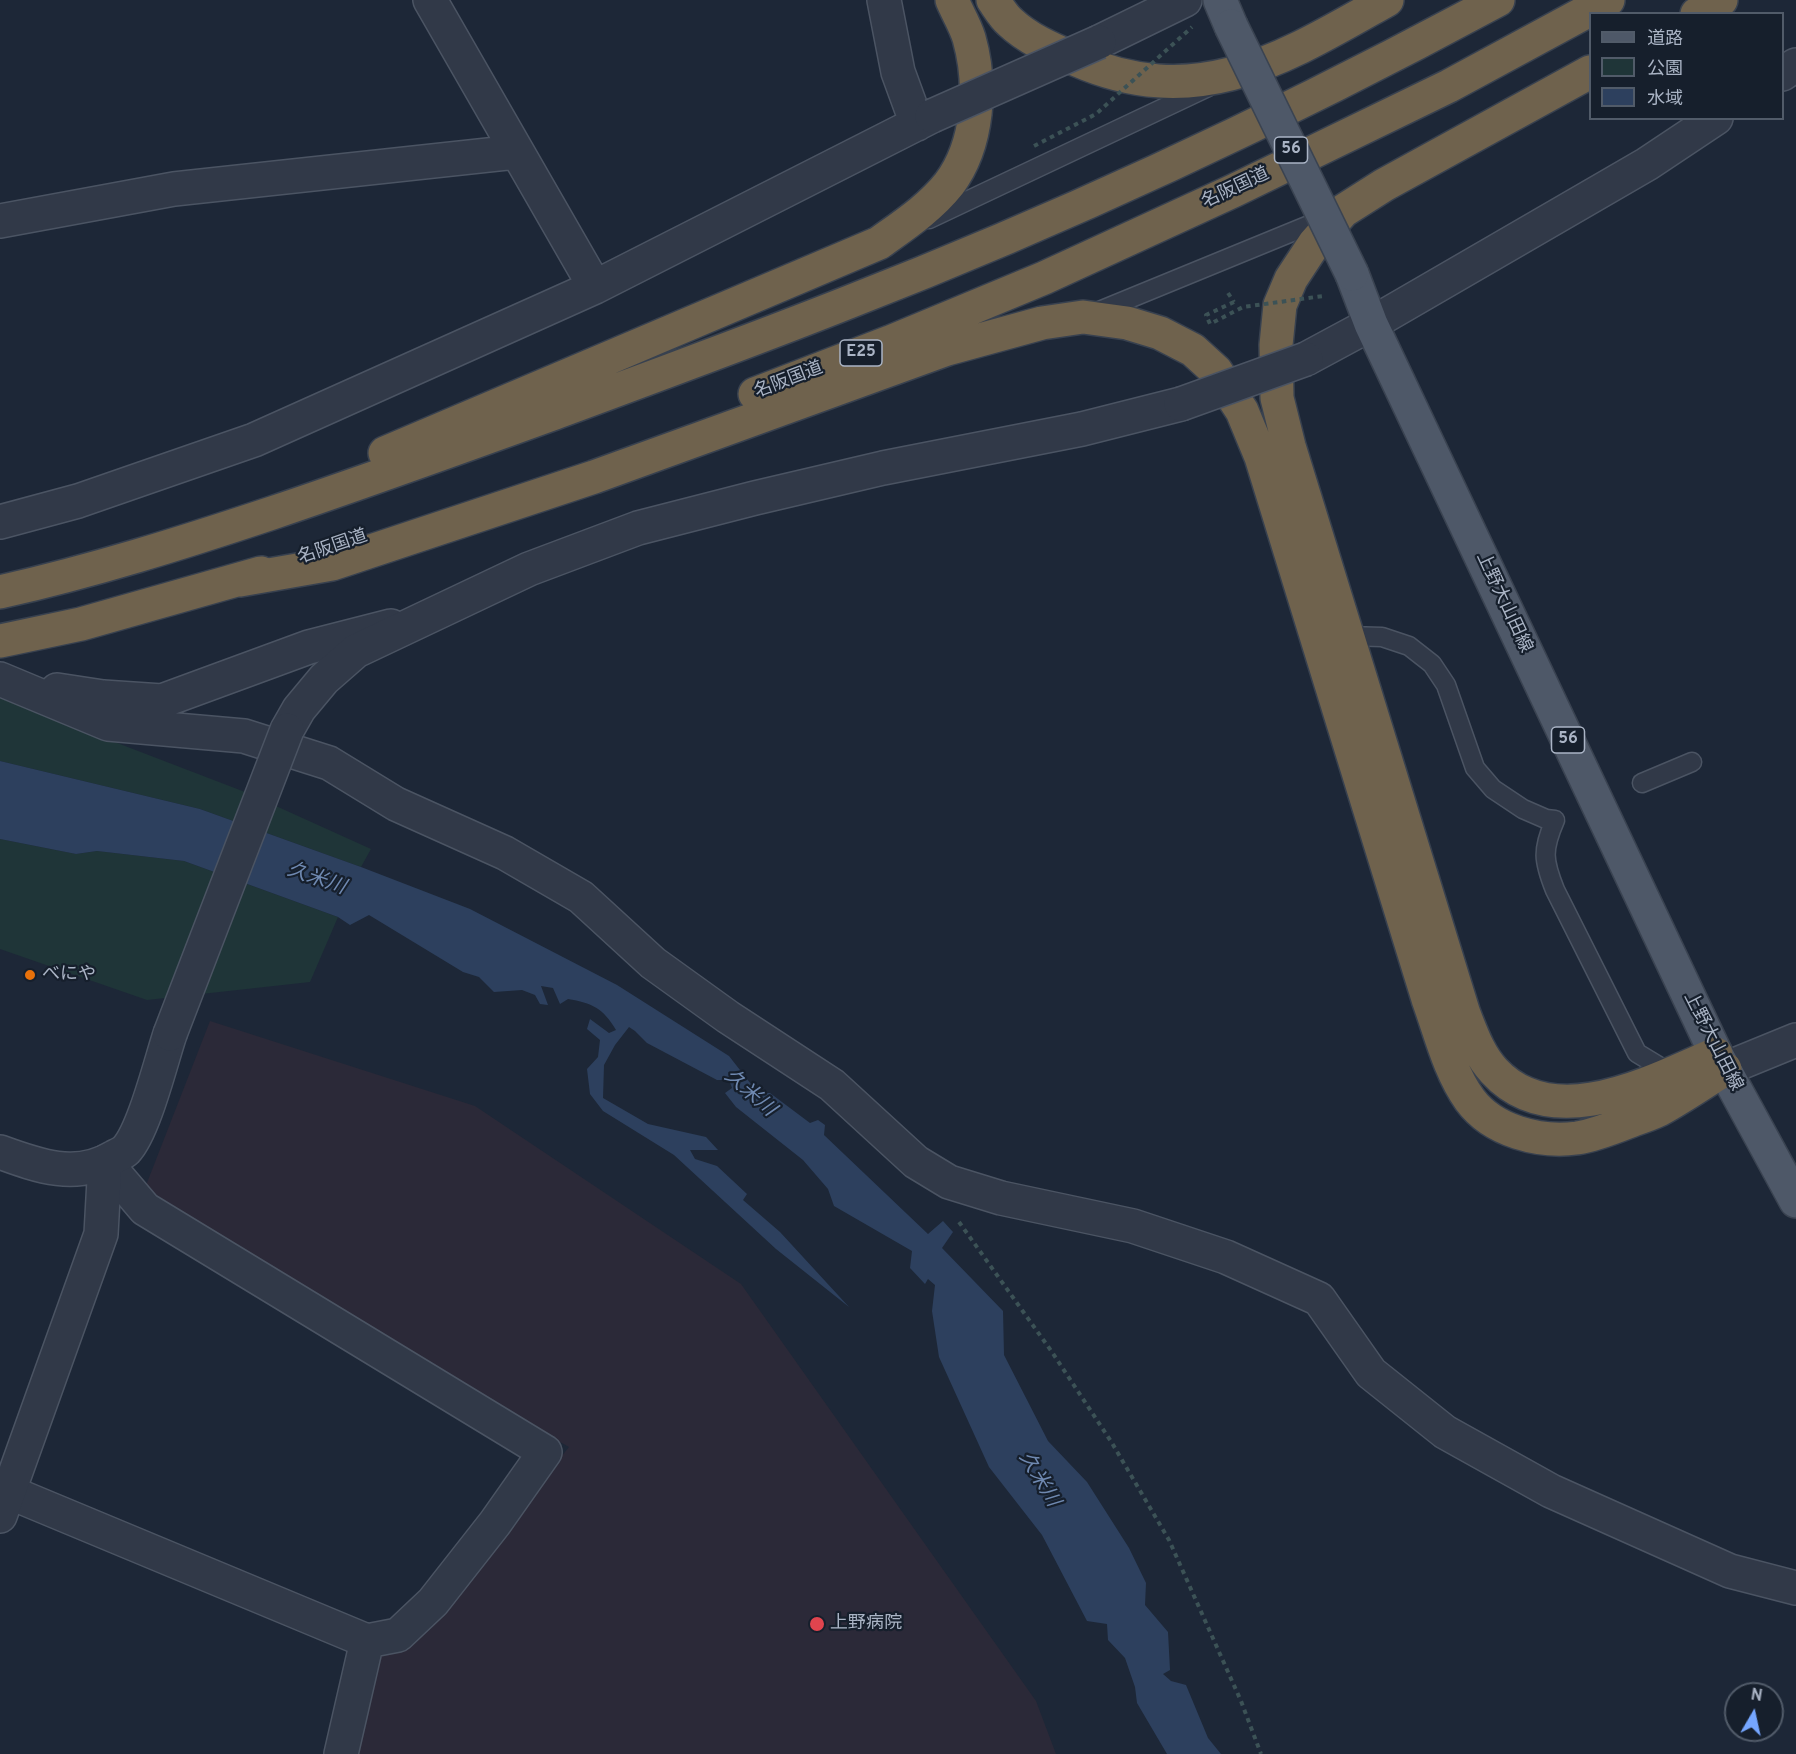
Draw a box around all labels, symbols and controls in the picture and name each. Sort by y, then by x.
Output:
legend [1589,12,1784,120]
text: 道路 [1647,28,1683,51]
text: 公園 [1647,58,1683,81]
text: 水域 [1647,88,1683,111]
road number: 56 [1274,137,1308,163]
street label: 名阪国道 [1199,164,1273,214]
road number: E25 [840,340,882,366]
street label: 名阪国道 [752,358,826,404]
street label: 名阪国道 [295,526,371,570]
street label: 上野大山田線 [1470,549,1536,657]
road number: 56 [1552,727,1584,753]
water label: 久米川 [284,859,348,901]
place label: べにや [42,964,96,986]
marker: べにや [23,968,37,982]
street label: 上野大山田線 [1678,989,1746,1095]
water label: 久米川 [718,1065,780,1123]
water label: 久米川 [1012,1448,1064,1512]
place label: 上野病院 [830,1613,902,1635]
marker: 上野病院 [808,1615,826,1633]
north arrow [1724,1682,1784,1742]
text: N [1749,1685,1764,1707]

